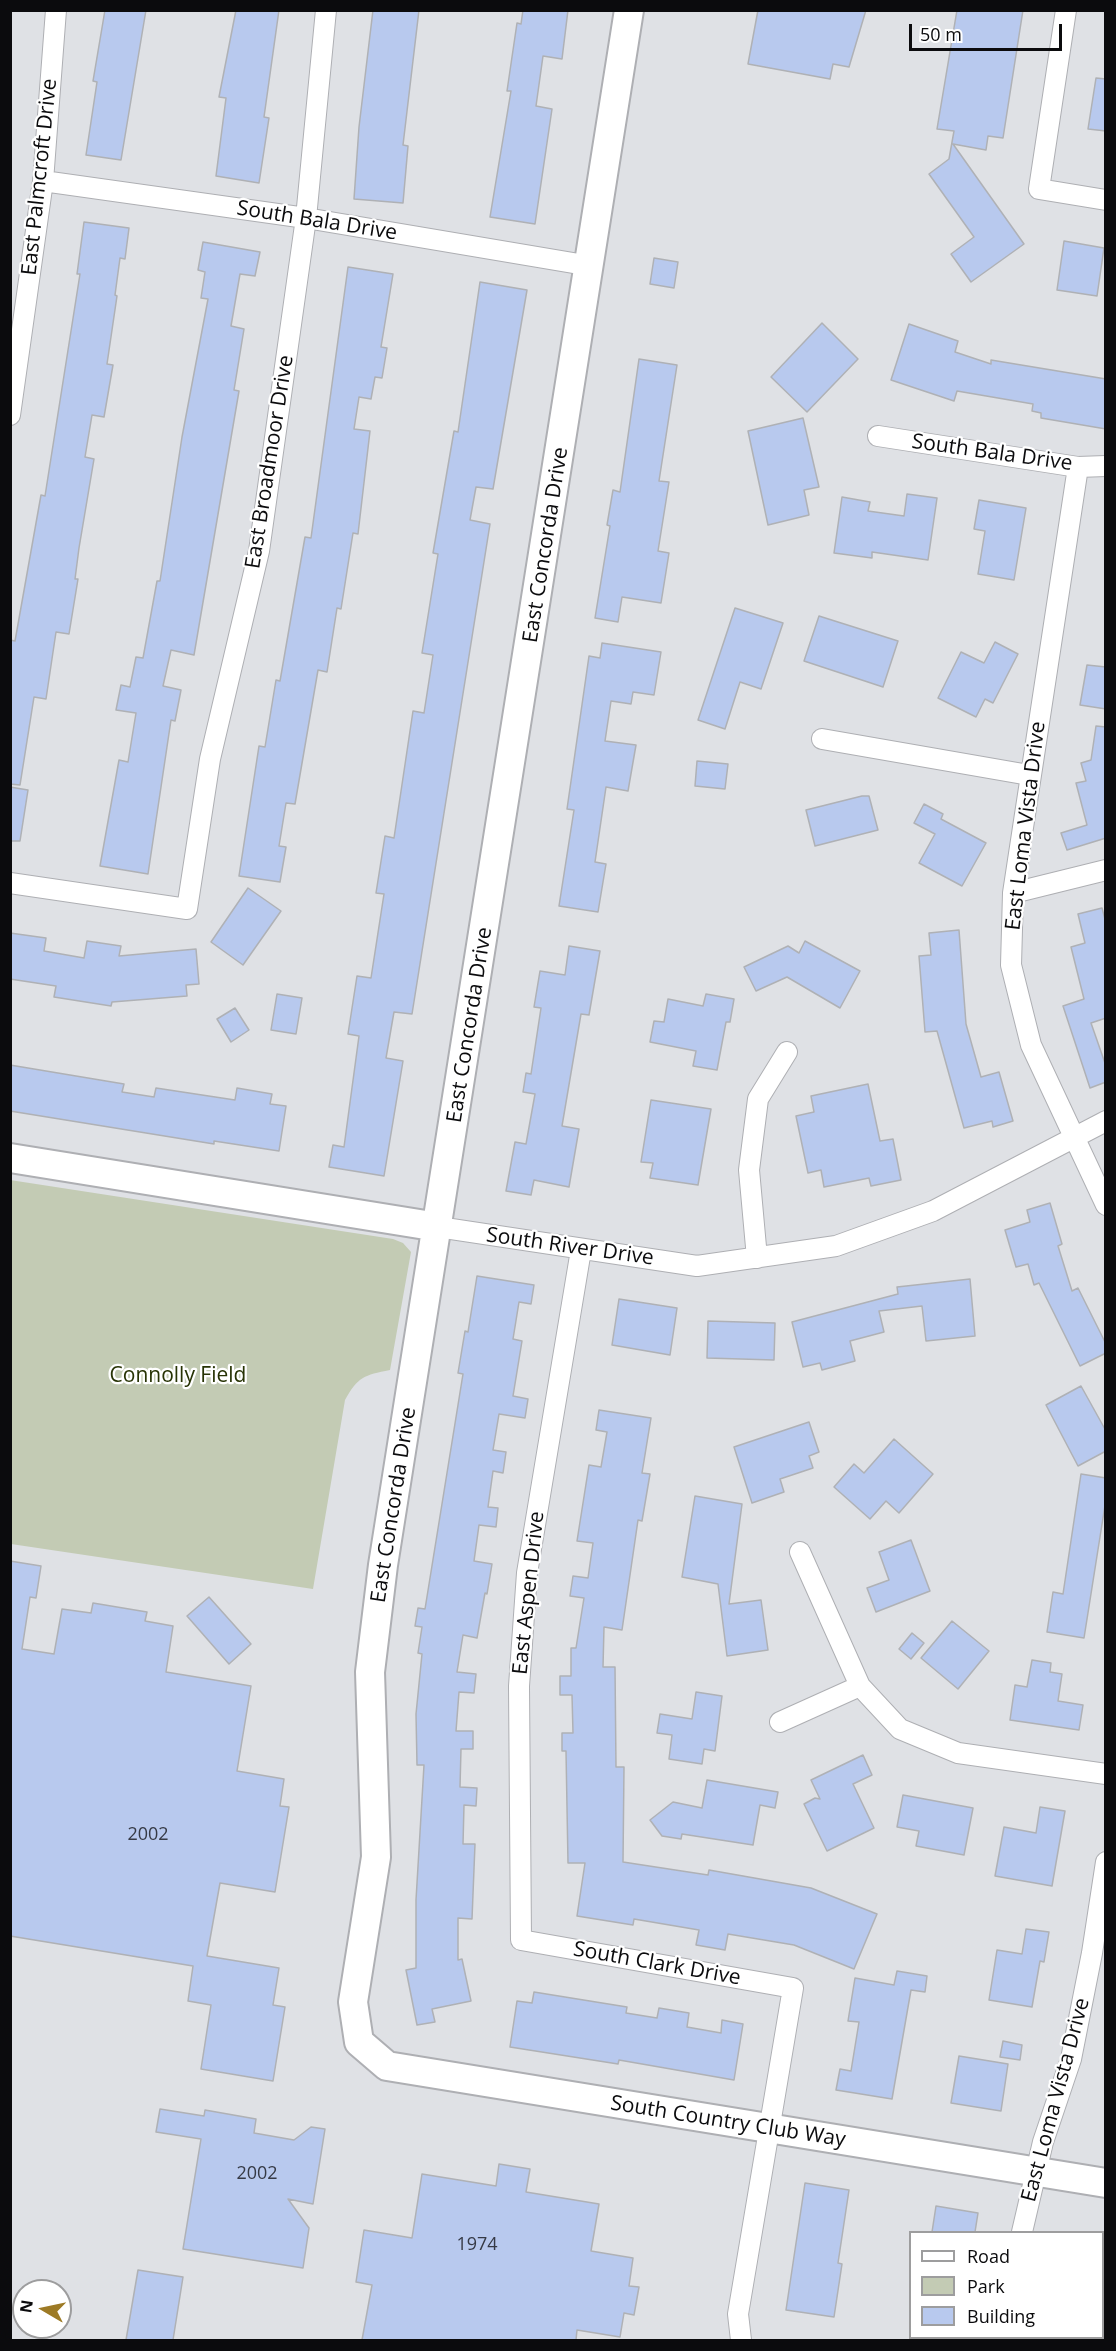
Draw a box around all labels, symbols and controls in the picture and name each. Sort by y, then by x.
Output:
scale bar [912,12,1065,50]
text: 50 m [920,22,962,46]
street label: East Palmcroft Drive [17,77,63,277]
street label: South Bala Drive [235,196,399,246]
street label: East Broadmoor Drive [241,353,299,571]
street label: South Bala Drive [910,429,1074,477]
street label: East Concorda Drive [518,445,574,645]
street label: East Loma Vista Drive [1001,720,1051,932]
street label: East Concorda Drive [442,925,498,1125]
street label: South River Drive [485,1223,655,1271]
park label: Connolly Field [110,1363,246,1389]
street label: East Concorda Drive [366,1405,422,1605]
street label: East Aspen Drive [508,1510,550,1676]
house number: 2002 [127,1824,169,1846]
street label: South Clark Drive [571,1937,743,1991]
street label: East Loma Vista Drive [1017,1995,1095,2205]
street label: South Country Club Way [609,2091,847,2153]
house number: 2002 [236,2163,278,2185]
legend [909,2231,1104,2339]
house number: 1974 [456,2234,498,2256]
text: Road [967,2244,1010,2268]
text: Park [967,2274,1005,2298]
north arrow [12,2279,72,2339]
text: N [14,2298,38,2315]
text: Building [967,2304,1035,2328]

